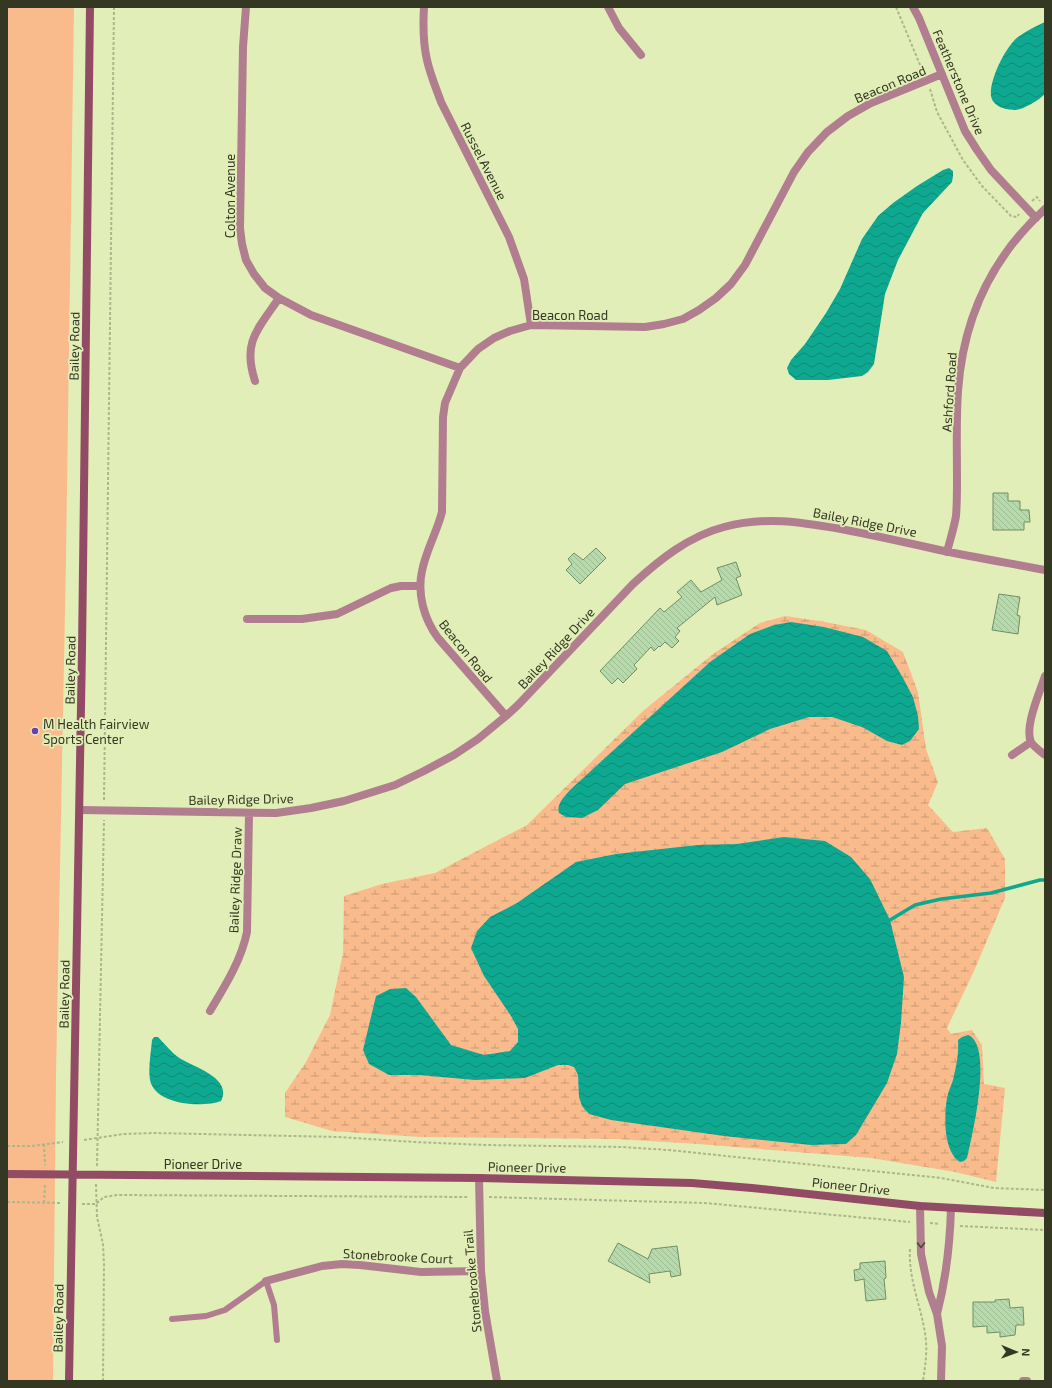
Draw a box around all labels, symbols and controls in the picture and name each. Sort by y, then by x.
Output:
street label: Featherstone Drive [930,27,988,137]
street label: Beacon Road [852,62,928,106]
street label: Russel Avenue [458,119,511,203]
street label: Colton Avenue [222,154,238,238]
street label: Beacon Road [532,307,608,323]
street label: Bailey Road [65,312,83,380]
street label: Ashford Road [938,352,960,432]
street label: Bailey Ridge Drive [812,504,918,540]
street label: Bailey Ridge Drive [514,604,598,692]
street label: Beacon Road [436,616,496,686]
street label: Bailey Road [61,636,79,704]
place label: M Health Fairview Sports Center [43,716,150,747]
marker: M Health Fairview Sports Center [30,726,40,736]
street label: Bailey Ridge Drive [188,790,294,808]
street label: Bailey Ridge Draw [225,826,245,933]
street label: Bailey Road [55,960,73,1028]
street label: Pioneer Drive [164,1156,242,1172]
street label: Pioneer Drive [488,1158,566,1176]
street label: Pioneer Drive [811,1174,891,1198]
street label: Stonebrooke Trail [460,1229,484,1333]
one-way arrow [917,1242,925,1248]
street label: Stonebrooke Court [343,1245,453,1267]
street label: Bailey Road [49,1284,67,1352]
north arrow [996,1332,1036,1372]
text: N [1020,1348,1033,1356]

